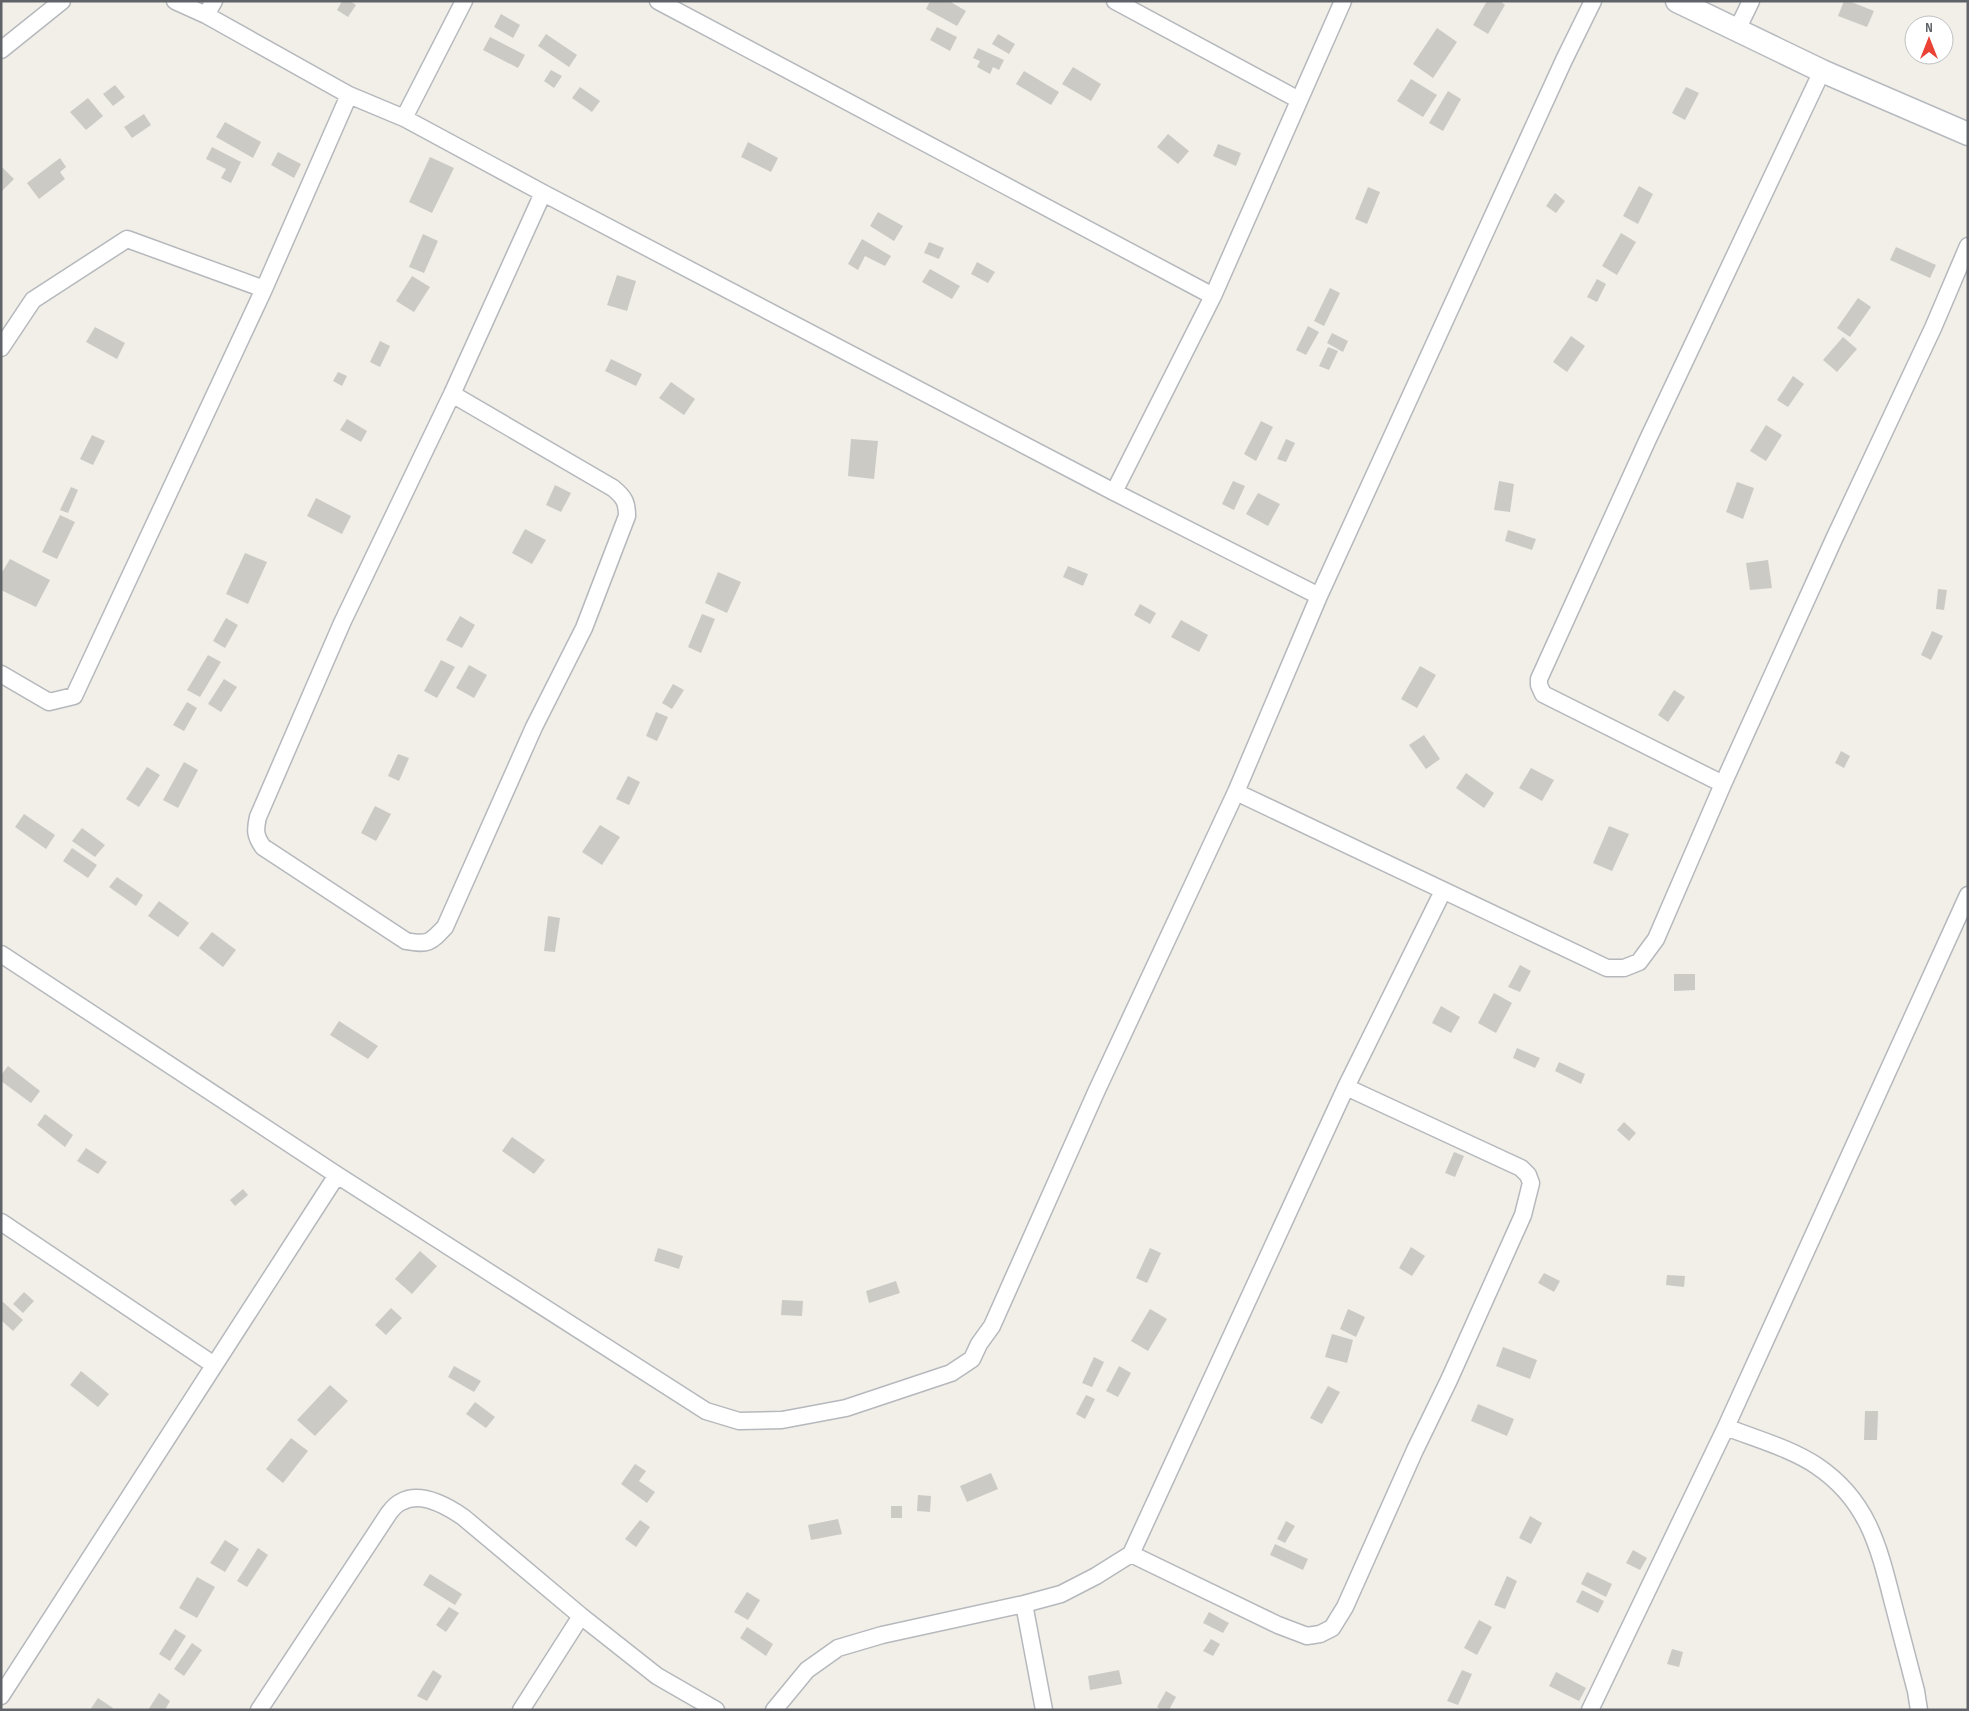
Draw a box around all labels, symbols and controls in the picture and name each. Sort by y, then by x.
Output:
north arrow [1904,15,1954,65]
text: N [1925,19,1933,36]

